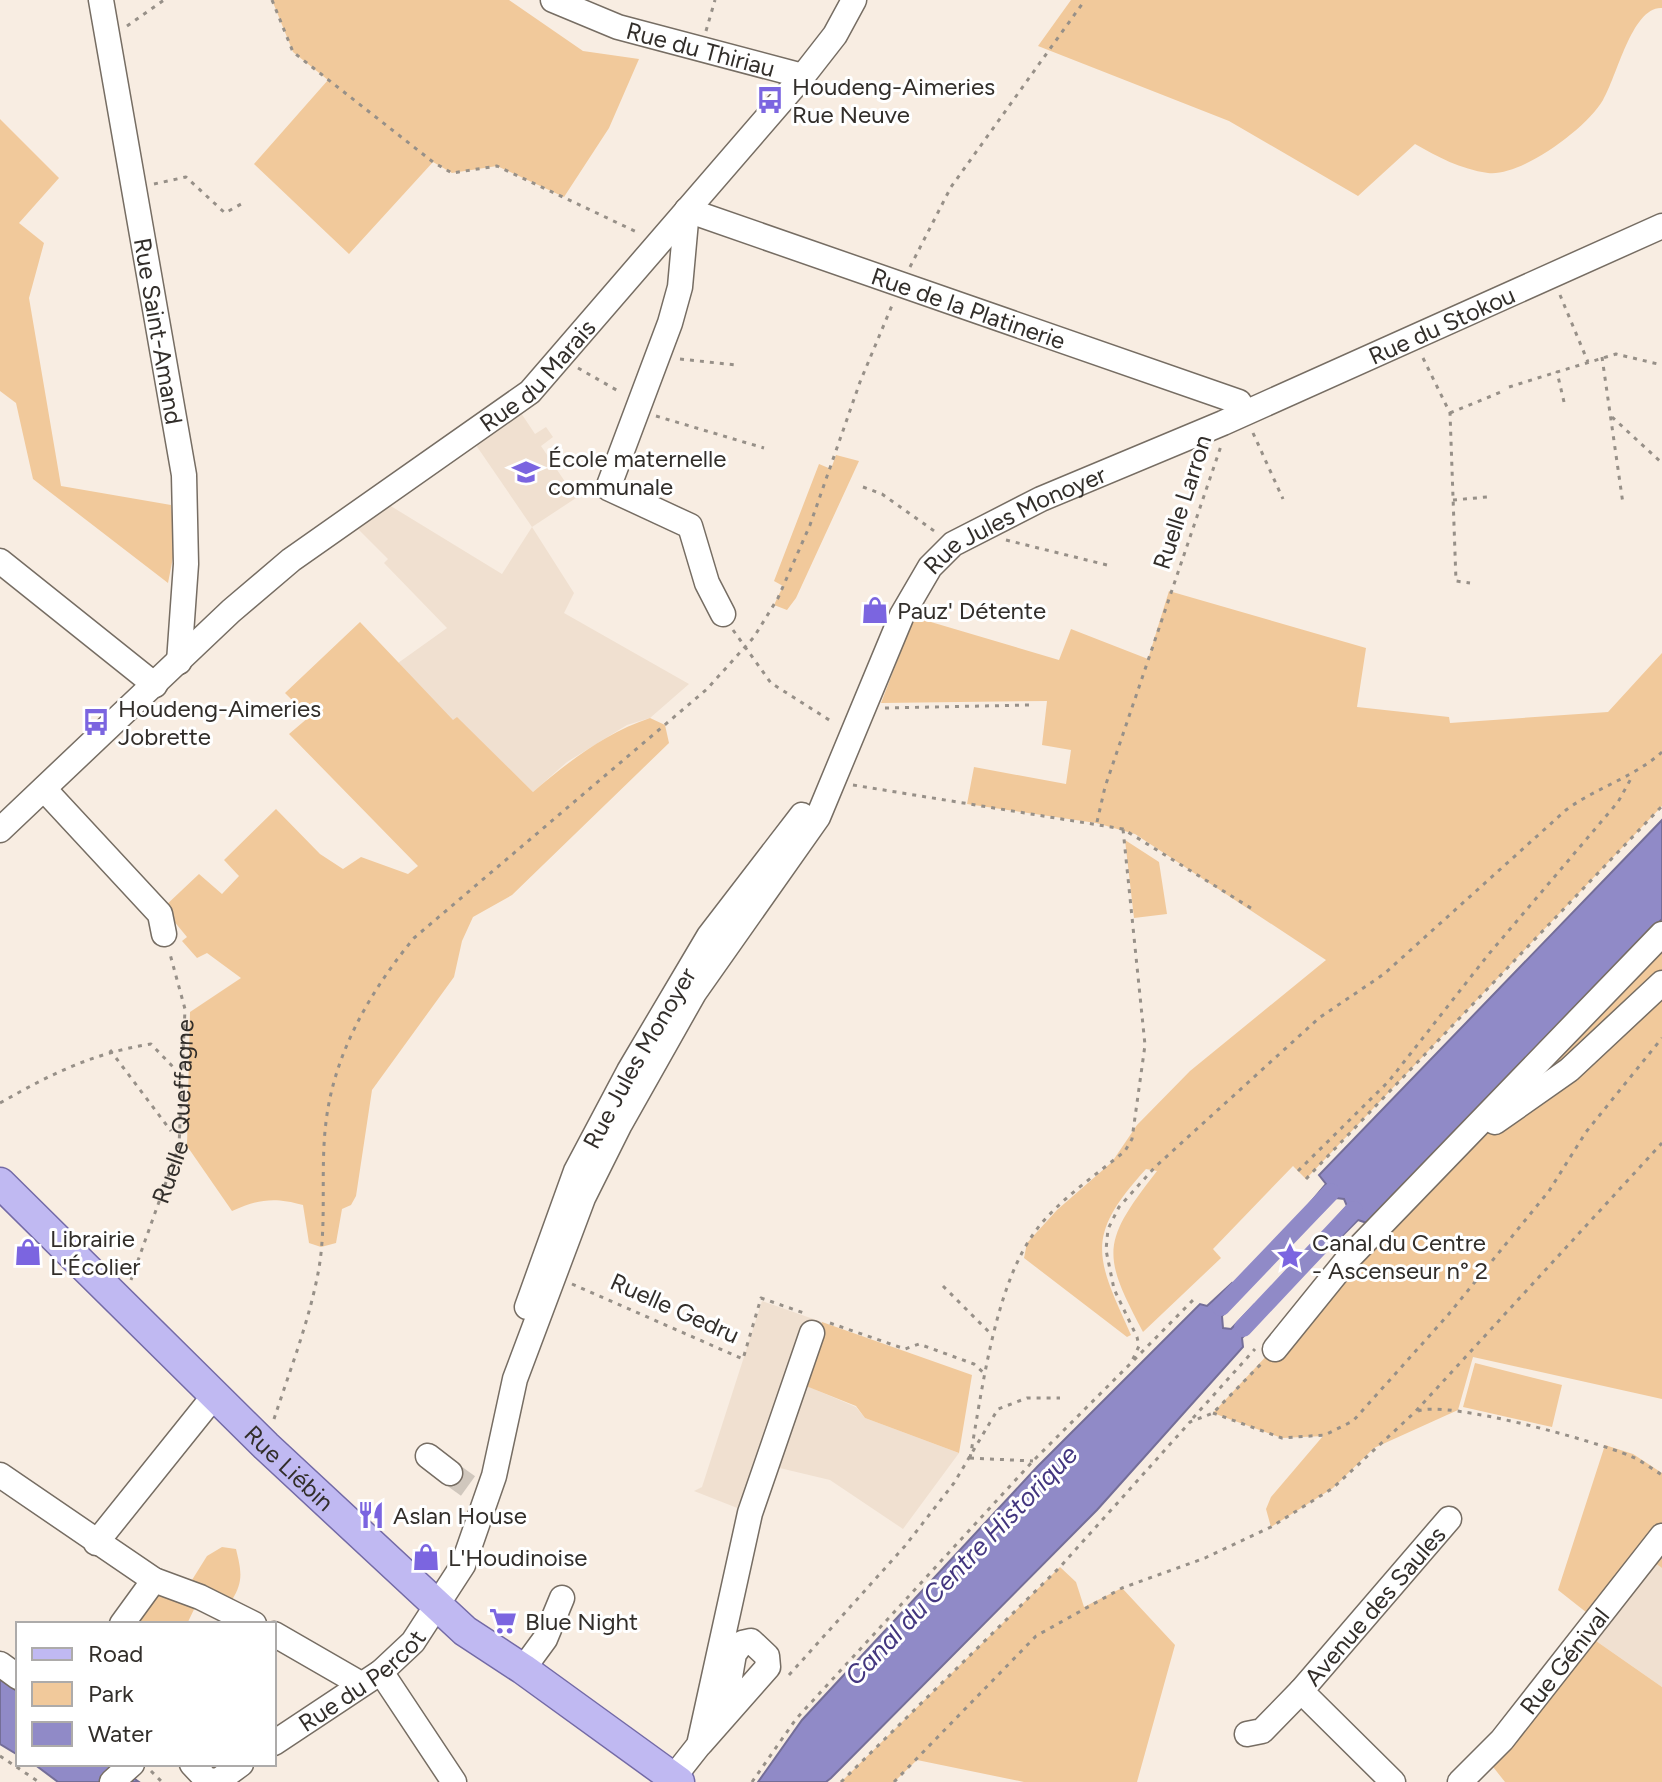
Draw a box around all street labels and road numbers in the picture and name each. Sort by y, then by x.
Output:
street label: Rue du Thiriau [623,15,778,82]
street label: Rue Saint-Amand [128,235,189,427]
street label: Rue de la Platinerie [868,261,1069,355]
street label: Rue du Stokou [1364,279,1519,370]
street label: Rue du Marais [474,313,601,438]
street label: Ruelle Larron [1147,431,1217,573]
street label: Rue Jules Monoyer [917,459,1110,580]
street label: Rue Jules Monoyer [576,962,702,1153]
street label: Ruelle Queffagne [145,1018,199,1207]
street label: Ruelle Gedru [606,1267,744,1349]
street label: Rue Liébin [239,1419,340,1516]
street label: Avenue des Saules [1298,1520,1451,1691]
street label: Rue Génival [1513,1602,1615,1720]
street label: Rue du Percot [293,1624,431,1737]

